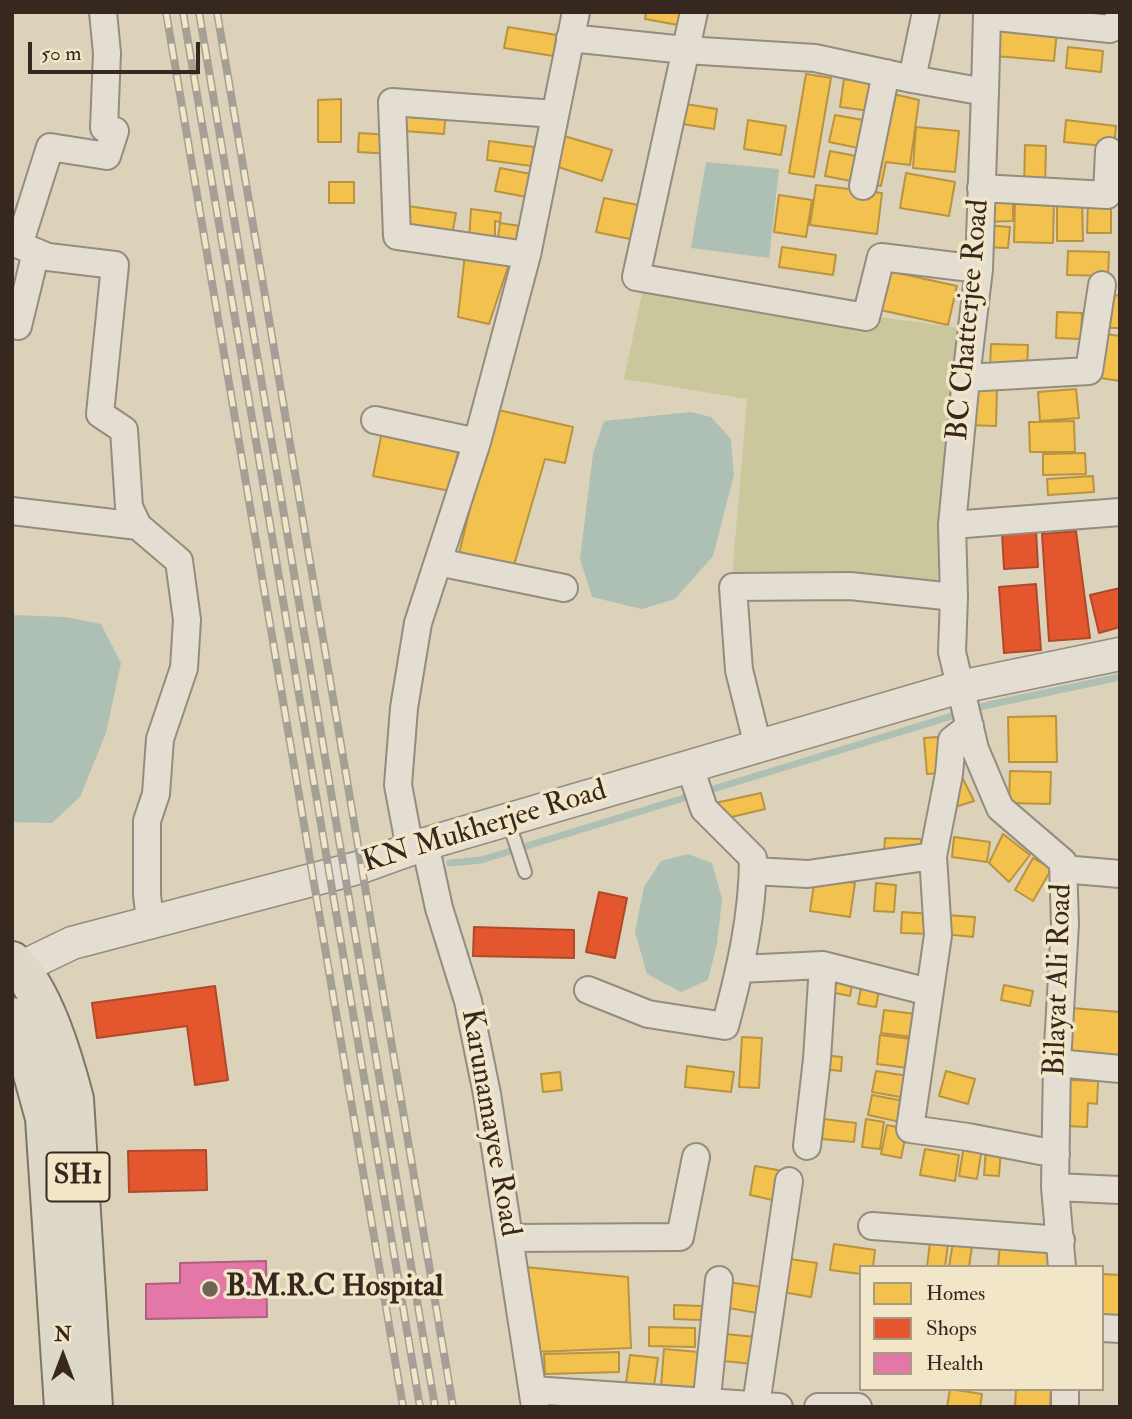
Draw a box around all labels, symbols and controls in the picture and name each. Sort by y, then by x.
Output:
scale bar [32,28,203,72]
text: 50 m [41,40,82,67]
street label: BC Chatterjee Road [942,198,998,442]
street label: KN Mukherjee Road [359,774,611,882]
street label: Bilayat Ali Road [1039,883,1081,1077]
street label: Karunamayee Road [451,1007,527,1239]
road number: SH1 [46,1152,110,1202]
legend [859,1265,1104,1391]
place label: B.M.R.C Hospital [226,1271,443,1307]
marker: B.M.R.C Hospital [200,1279,220,1299]
text: Homes [926,1280,985,1307]
text: Shops [926,1315,977,1342]
north arrow [28,1321,98,1391]
text: N [54,1323,72,1347]
text: Health [926,1350,983,1377]

